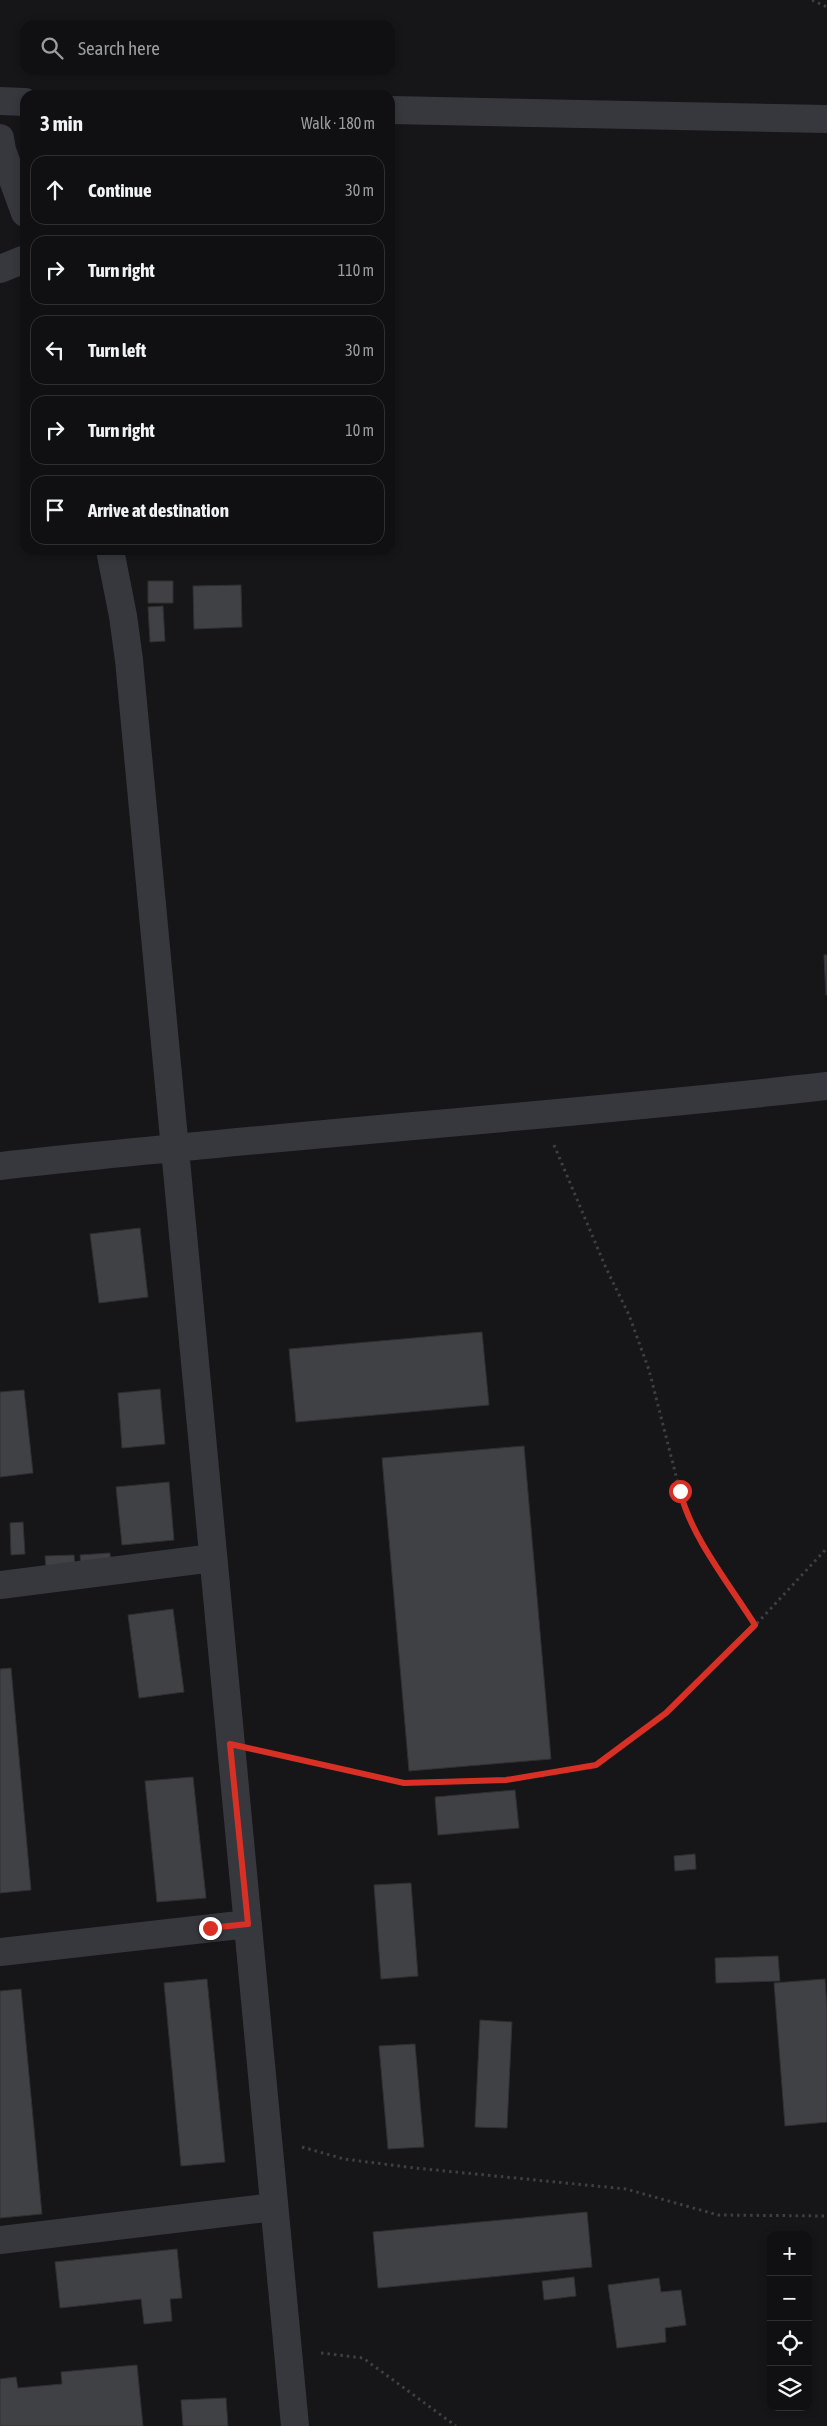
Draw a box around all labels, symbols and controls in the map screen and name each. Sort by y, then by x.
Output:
search box [20,20,395,75]
icon: search [38,34,66,62]
text: Search here [78,37,160,59]
text: 3 min [40,111,83,135]
text: Walk · 180 m [301,114,375,132]
icon: ahead [41,176,69,204]
text: Continue [88,179,152,201]
text: 30 m [345,181,374,199]
icon: right [41,256,69,284]
text: Turn right [88,259,155,281]
text: 110 m [338,261,374,279]
icon: left [41,336,69,364]
text: Turn left [88,339,146,361]
text: 30 m [345,341,374,359]
icon: right [41,416,69,444]
text: Turn right [88,419,155,441]
text: 10 m [345,421,374,439]
icon: arrive [41,496,69,524]
text: Arrive at destination [88,499,229,521]
route start [669,1480,692,1503]
route end [199,1917,222,1940]
map controls [767,2231,812,2411]
button: + [767,2231,812,2276]
button: − [767,2276,812,2321]
button: locate [767,2321,812,2366]
button: layers [767,2366,812,2411]

